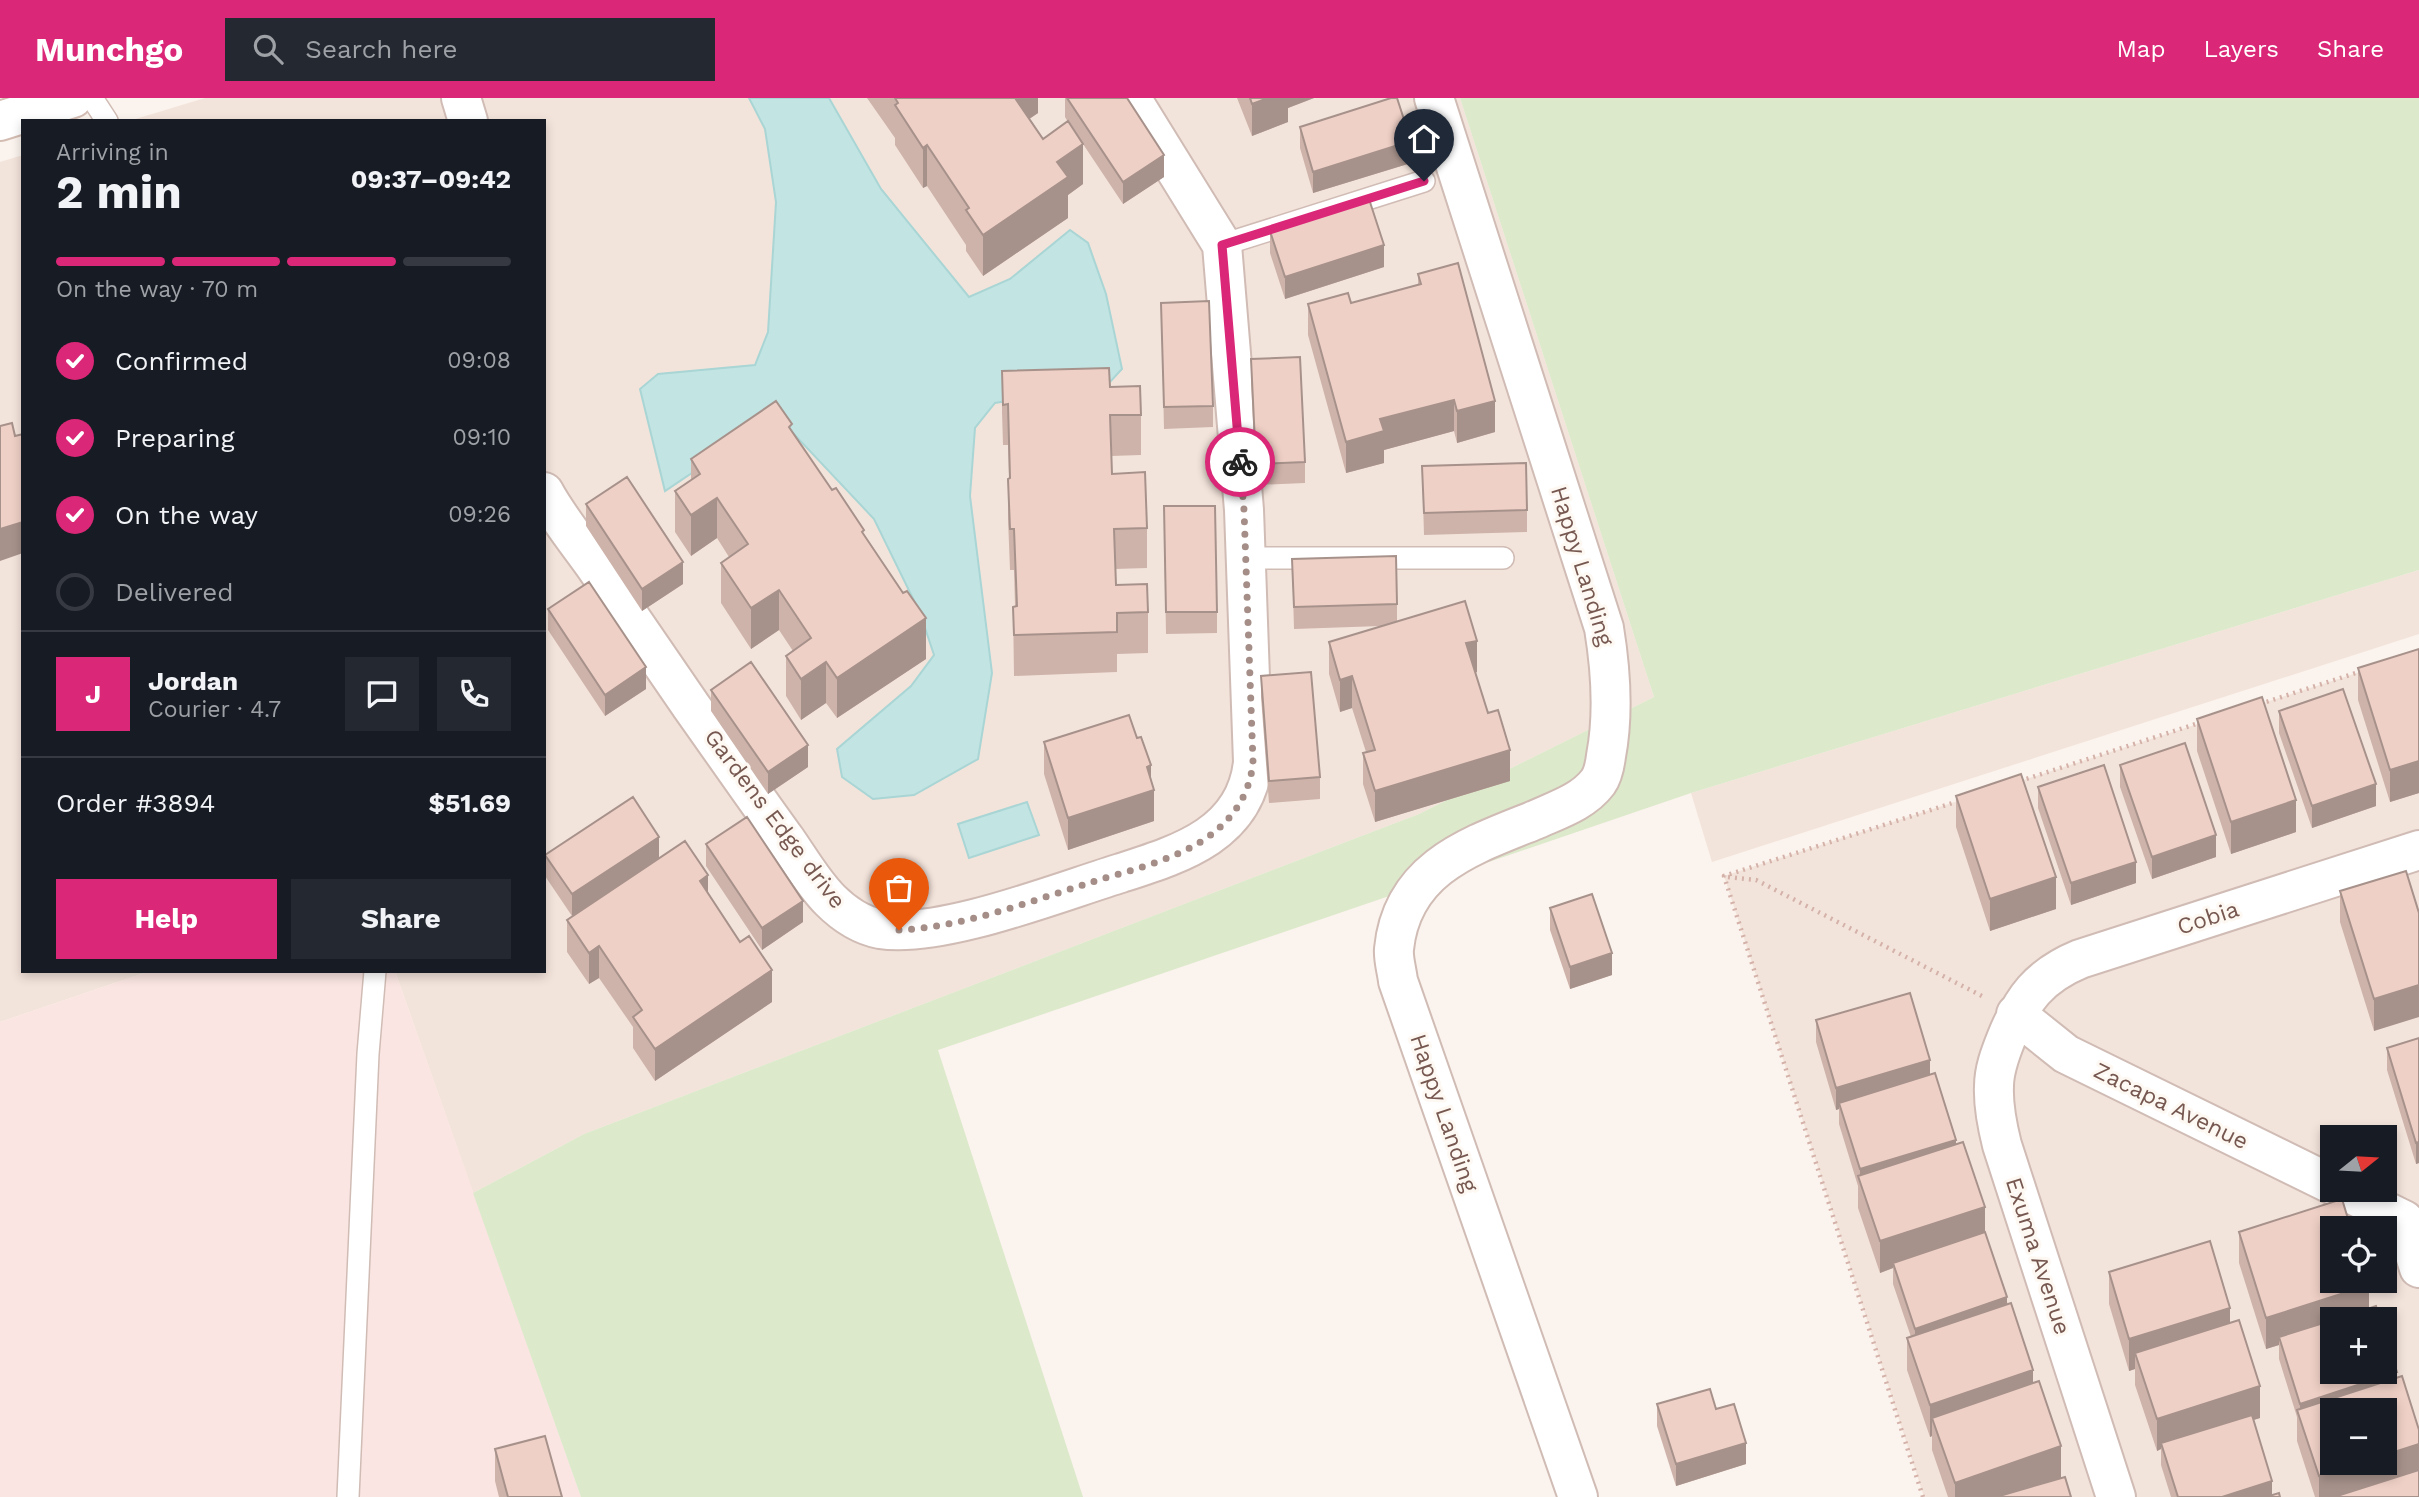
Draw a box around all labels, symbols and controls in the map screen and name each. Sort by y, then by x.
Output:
search box [225,18,715,81]
text: Munchgo [35,30,183,69]
icon: search [249,30,287,68]
text: Search here [305,34,458,64]
text: Map [2117,35,2165,63]
text: Layers [2203,35,2279,63]
text: Share [2317,35,2384,63]
pin [1394,109,1454,181]
icon: home [1405,120,1443,158]
text: Arriving in [56,139,169,166]
text: 09:37–09:42 [351,164,511,194]
text: 2 min [56,165,182,219]
text: On the way · 70 m [56,276,258,303]
icon: check [56,342,94,380]
text: Confirmed [115,346,248,376]
text: 09:08 [447,347,511,374]
icon: check [56,419,94,457]
text: Preparing [115,423,235,453]
text: 09:10 [452,424,511,451]
courier [1205,427,1275,497]
icon: bike [1221,443,1259,481]
street label: Happy Landing [1545,483,1619,650]
icon: check [56,496,94,534]
text: On the way [115,500,258,530]
text: 09:26 [448,501,511,528]
text: Delivered [115,577,234,607]
button: chat [345,657,419,731]
button: phone [437,657,511,731]
text: Jordan [148,666,238,696]
text: J [85,679,101,709]
text: Courier · 4.7 [148,696,281,723]
street label: Gardens Edge drive [699,724,851,914]
text: Order #3894 [56,788,215,818]
text: $51.69 [429,788,511,818]
pin [869,858,929,930]
icon: bag [880,869,918,907]
button: Help [56,879,277,959]
button: Share [291,879,511,959]
street label: Cobia [2174,895,2242,941]
street label: Happy Landing [1404,1030,1484,1196]
street label: Zacapa Avenue [2089,1057,2253,1155]
north arrow [2320,1125,2398,1202]
map controls [2320,1125,2397,1475]
street label: Exuma Avenue [2000,1174,2076,1338]
button: locate [2320,1216,2397,1293]
button: + [2320,1307,2397,1384]
button: − [2320,1398,2397,1475]

